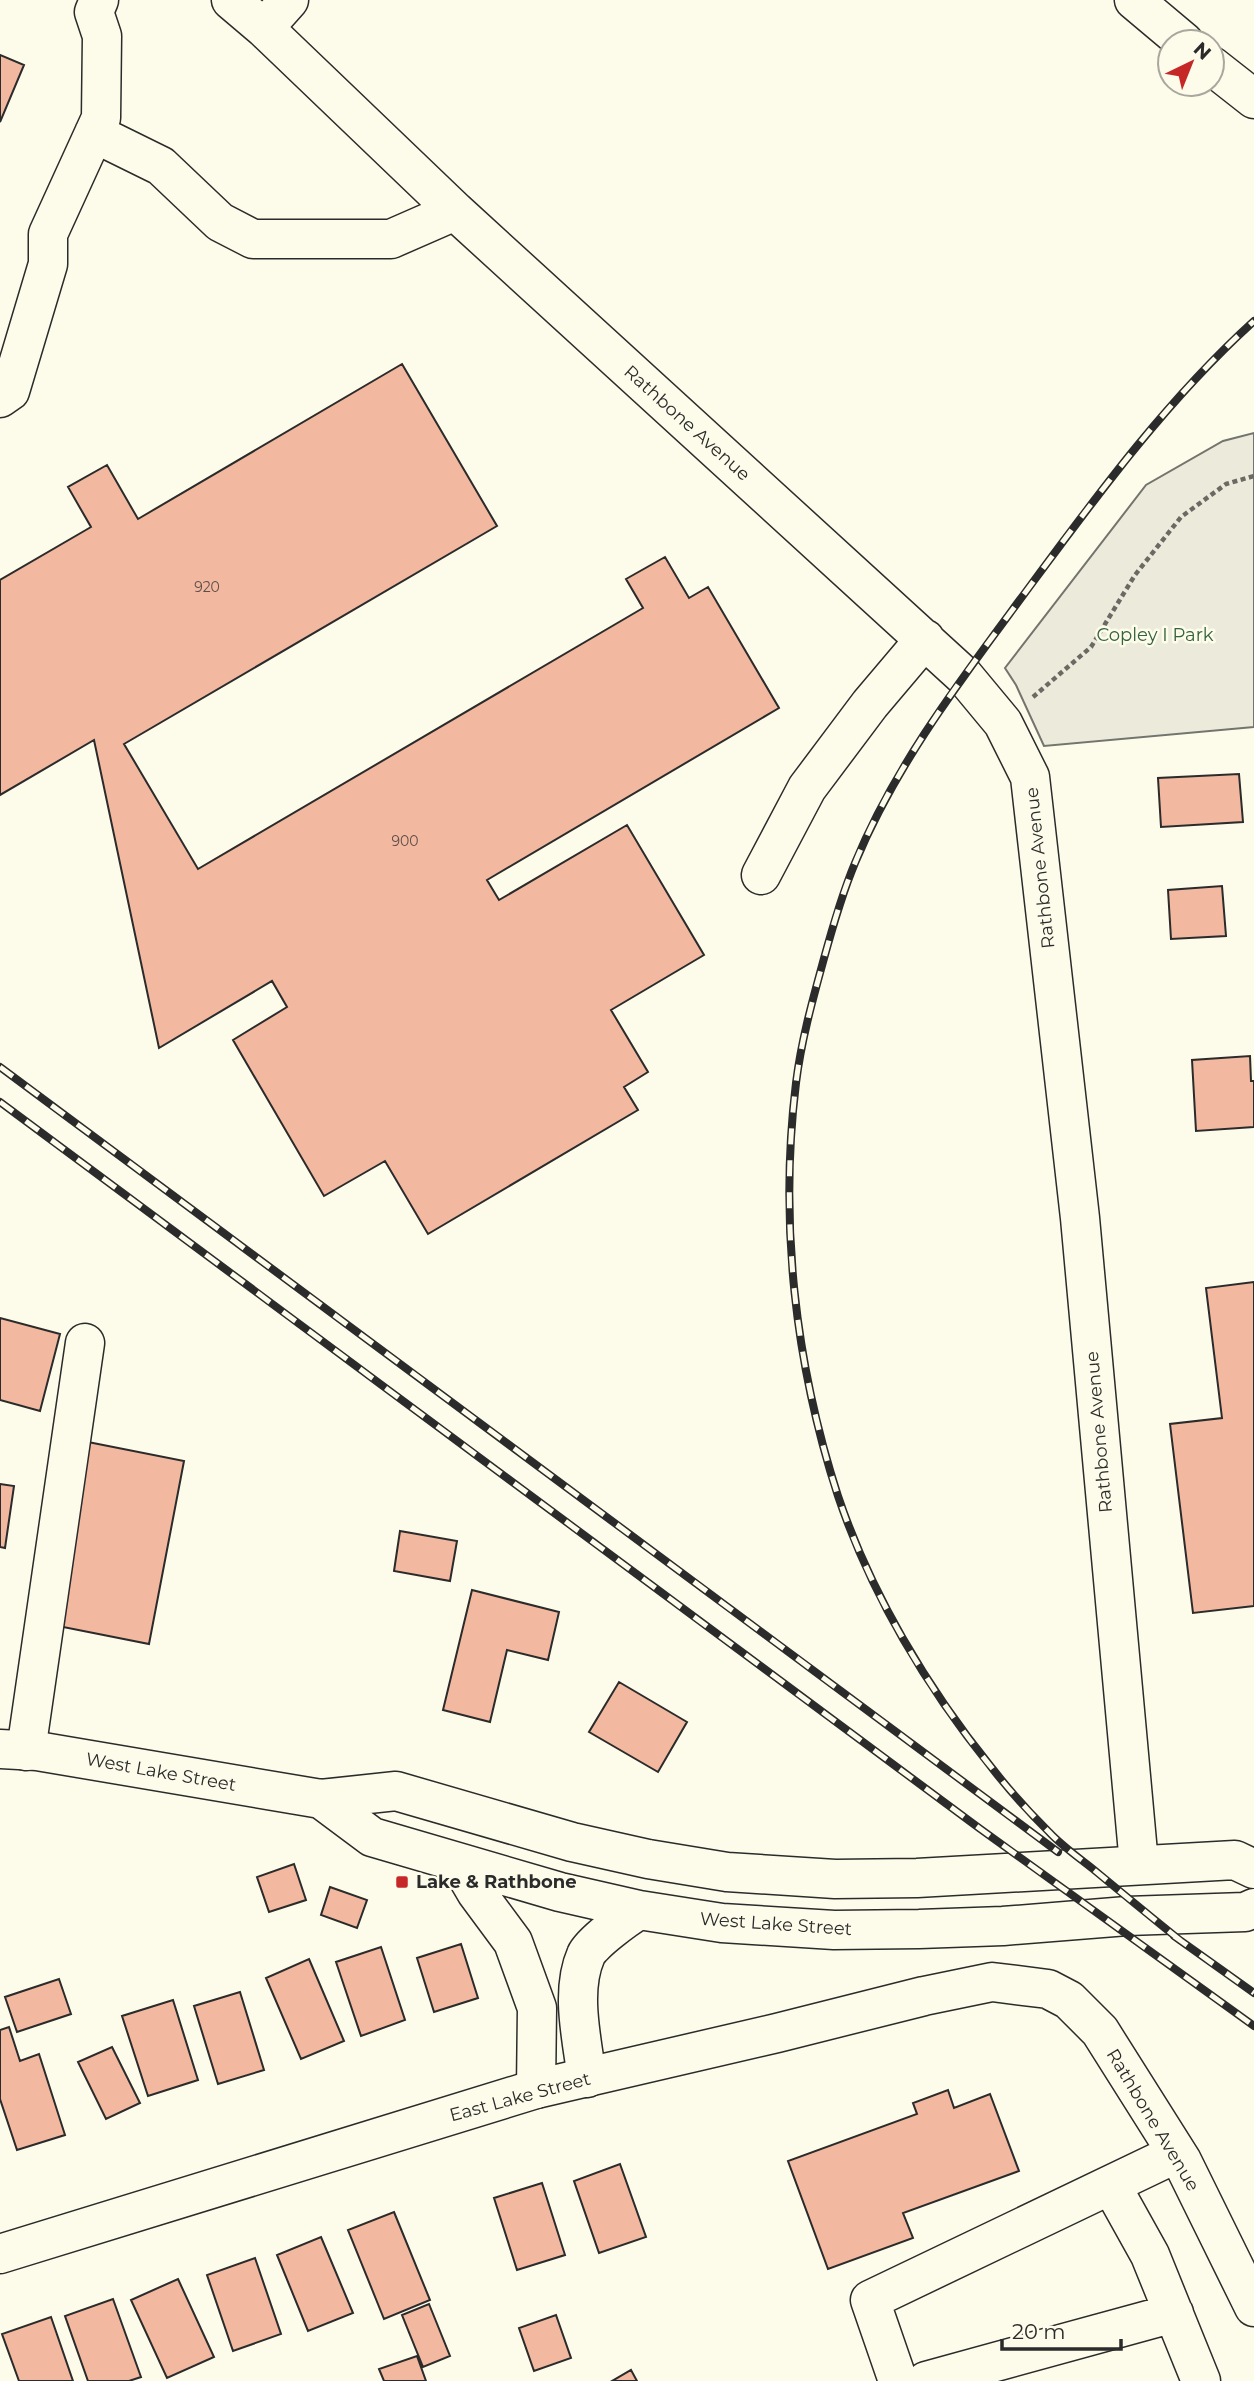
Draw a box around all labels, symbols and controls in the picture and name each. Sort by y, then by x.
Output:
north arrow [1156,28,1226,98]
text: N [1189,37,1216,65]
street label: Rathbone Avenue [619,361,755,486]
house number: 920 [194,578,220,596]
park label: Copley I Park [1096,624,1214,646]
street label: Rathbone Avenue [1021,786,1059,950]
house number: 900 [391,832,419,850]
street label: Rathbone Avenue [1081,1350,1117,1514]
street label: West Lake Street [84,1748,238,1796]
place label: Lake & Rathbone [416,1871,577,1893]
marker: Lake & Rathbone [394,1874,410,1890]
street label: West Lake Street [699,1908,853,1940]
street label: Rathbone Avenue [1102,2045,1204,2195]
street label: East Lake Street [447,2068,593,2126]
scale bar [1002,2308,1121,2352]
text: 20 m [1012,2319,1066,2344]

